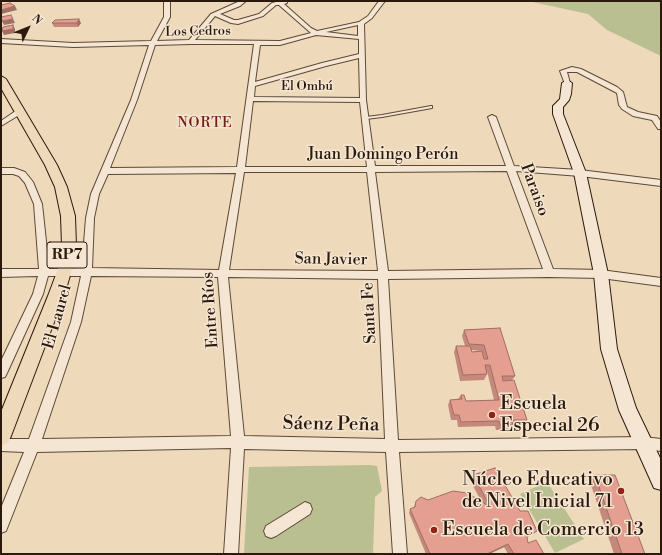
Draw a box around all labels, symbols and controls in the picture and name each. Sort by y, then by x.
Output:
north arrow [8,8,48,48]
text: N [29,12,45,28]
street label: Los Cedros [165,24,231,40]
street label: El Ombú [281,79,333,95]
district label: NORTE [177,116,233,132]
street label: Juan Domingo Perón [308,145,458,165]
street label: Paraiso [516,161,552,219]
road number: RP7 [47,242,87,268]
street label: San Javier [294,250,368,270]
street label: Entre Ríos [199,271,223,349]
street label: El Laurel [40,282,76,352]
street label: Santa Fe [359,282,381,344]
place label: Escuela Especial 26 [500,393,599,437]
marker: Escuela Especial 26 [487,410,497,420]
street label: Sáenz Peña [282,413,380,437]
place label: Núcleo Educativo de Nivel Inicial 71 [462,469,613,513]
marker: Núcleo Educativo de Nivel Inicial 71 [616,486,626,496]
place label: Escuela de Comercio 13 [442,519,644,541]
marker: Escuela de Comercio 13 [429,525,439,535]

